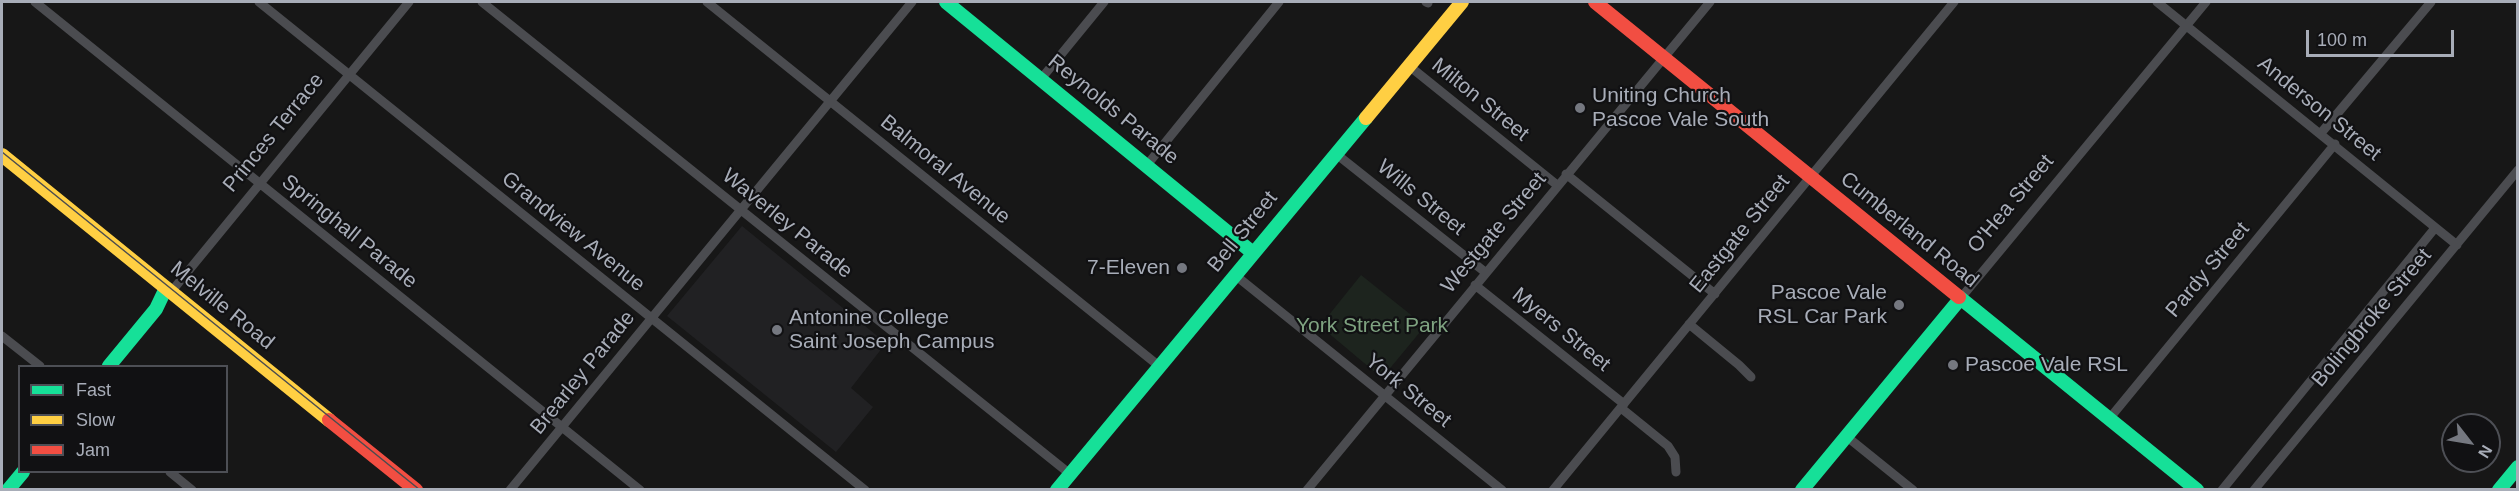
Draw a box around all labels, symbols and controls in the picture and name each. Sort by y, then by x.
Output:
scale bar [2309,18,2458,56]
text: 100 m [2317,30,2367,50]
street label: Reynolds Parade [1042,50,1184,170]
street label: Anderson Street [2252,51,2386,167]
street label: Milton Street [1426,53,1534,147]
street label: Princes Terrace [218,68,330,198]
place label: Uniting Church Pascoe Vale South [1592,83,1769,133]
marker: Uniting Church Pascoe Vale South [1573,101,1587,115]
street label: Balmoral Avenue [875,110,1015,230]
street label: O'Hea Street [1963,150,2059,258]
street label: Wills Street [1372,155,1470,241]
street label: Waverley Parade [717,164,857,284]
street label: Grandview Avenue [496,166,650,298]
street label: Westgate Street [1436,167,1552,299]
street label: Cumberland Road [1835,167,1983,293]
street label: Springhall Parade [276,170,422,294]
street label: Eastgate Street [1685,170,1795,298]
street label: Bell Street [1203,186,1283,278]
street label: Pardy Street [2161,217,2255,323]
street label: Bolingbroke Street [2307,244,2437,392]
place label: 7-Eleven [1087,255,1170,281]
street label: Melville Road [165,257,279,355]
marker: 7-Eleven [1175,261,1189,275]
place label: Pascoe Vale RSL Car Park [1757,280,1887,330]
street label: Myers Street [1507,283,1615,377]
marker: Pascoe Vale RSL Car Park [1892,298,1906,312]
place label: Antonine College Saint Joseph Campus [789,305,994,355]
street label: Brearley Parade [525,306,641,440]
park label: York Street Park [1296,313,1448,339]
marker: Antonine College Saint Joseph Campus [770,323,784,337]
street label: York Street [1360,349,1456,433]
place label: Pascoe Vale RSL [1965,352,2128,378]
marker: Pascoe Vale RSL [1946,358,1960,372]
legend [18,365,228,473]
text: Fast [76,380,111,400]
text: Slow [76,410,115,430]
north arrow [2441,413,2501,473]
text: Jam [76,440,110,460]
text: N [2475,442,2495,461]

